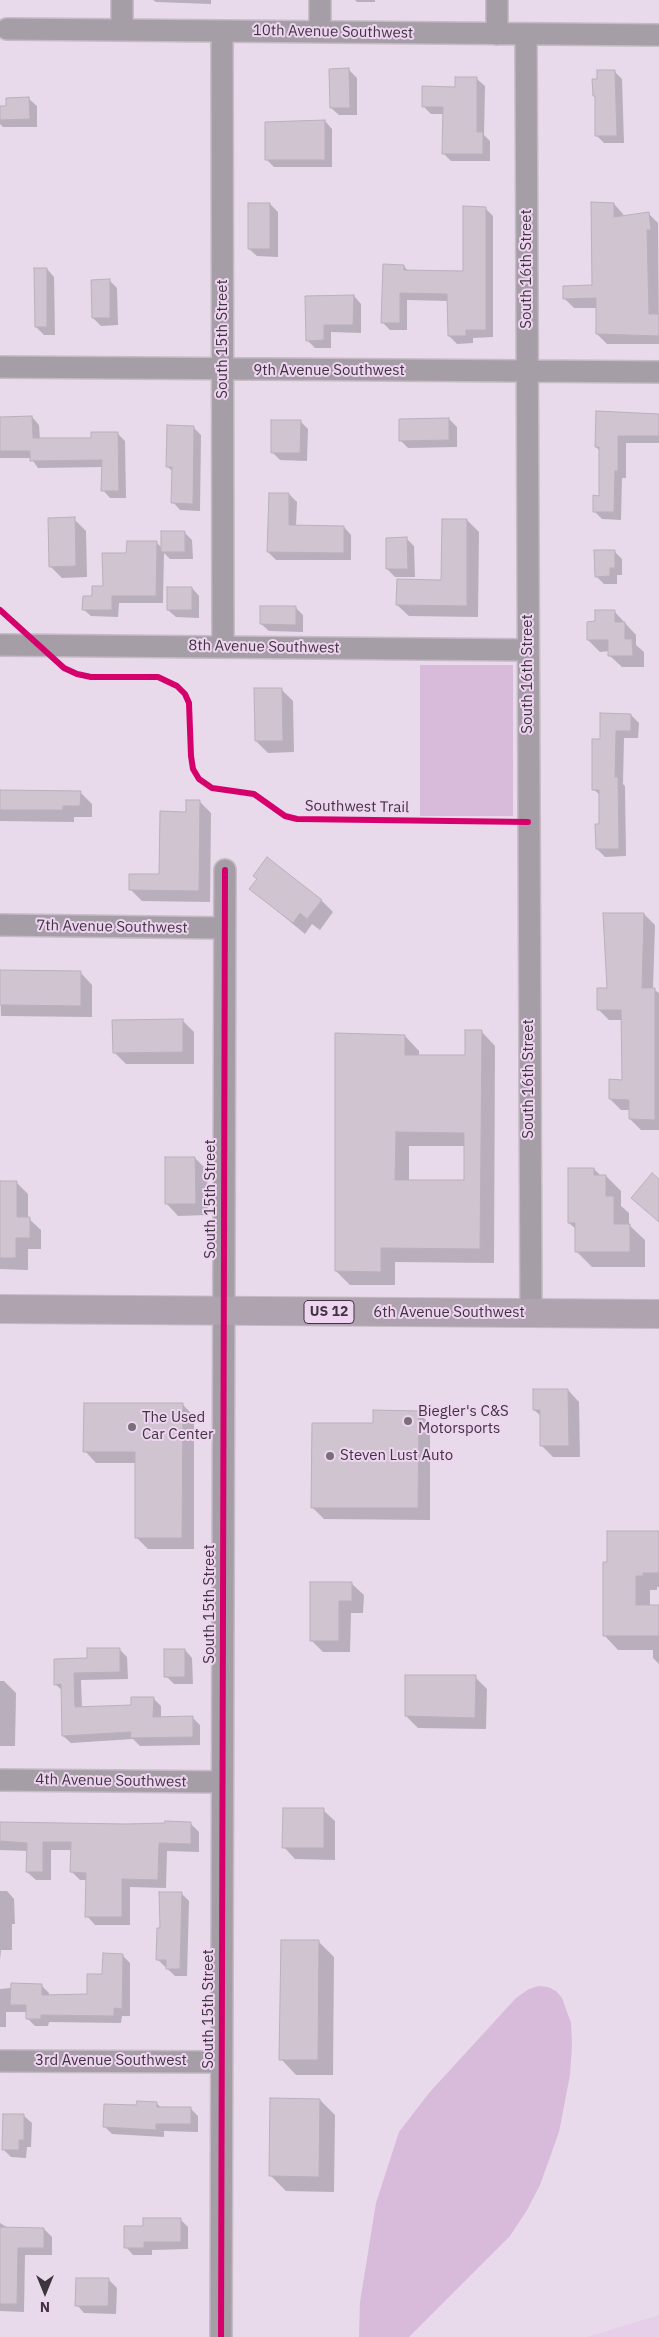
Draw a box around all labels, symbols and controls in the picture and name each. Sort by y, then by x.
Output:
street label: 10th Avenue Southwest [253,22,413,42]
street label: South 16th Street [518,209,536,329]
street label: South 15th Street [214,279,232,399]
street label: 9th Avenue Southwest [253,362,405,380]
street label: South 16th Street [519,614,537,734]
street label: 8th Avenue Southwest [188,637,340,657]
street label: Southwest Trail [305,797,409,817]
street label: 7th Avenue Southwest [36,917,188,937]
street label: South 16th Street [520,1019,538,1139]
street label: South 15th Street [202,1139,220,1259]
road number: US 12 [304,1300,354,1324]
street label: 6th Avenue Southwest [373,1304,525,1322]
place label: Biegler's C&S Motorsports [418,1403,509,1438]
place label: The Used Car Center [142,1409,213,1444]
marker: Biegler's C&S Motorsports [402,1415,414,1427]
marker: The Used Car Center [126,1421,138,1433]
place label: Steven Lust Auto [340,1447,453,1465]
marker: Steven Lust Auto [324,1450,336,1462]
street label: South 15th Street [201,1544,219,1664]
street label: 4th Avenue Southwest [35,1771,187,1791]
street label: South 15th Street [200,1949,218,2069]
street label: 3rd Avenue Southwest [35,2052,187,2070]
north arrow [20,2267,70,2317]
text: N [40,2298,50,2316]

